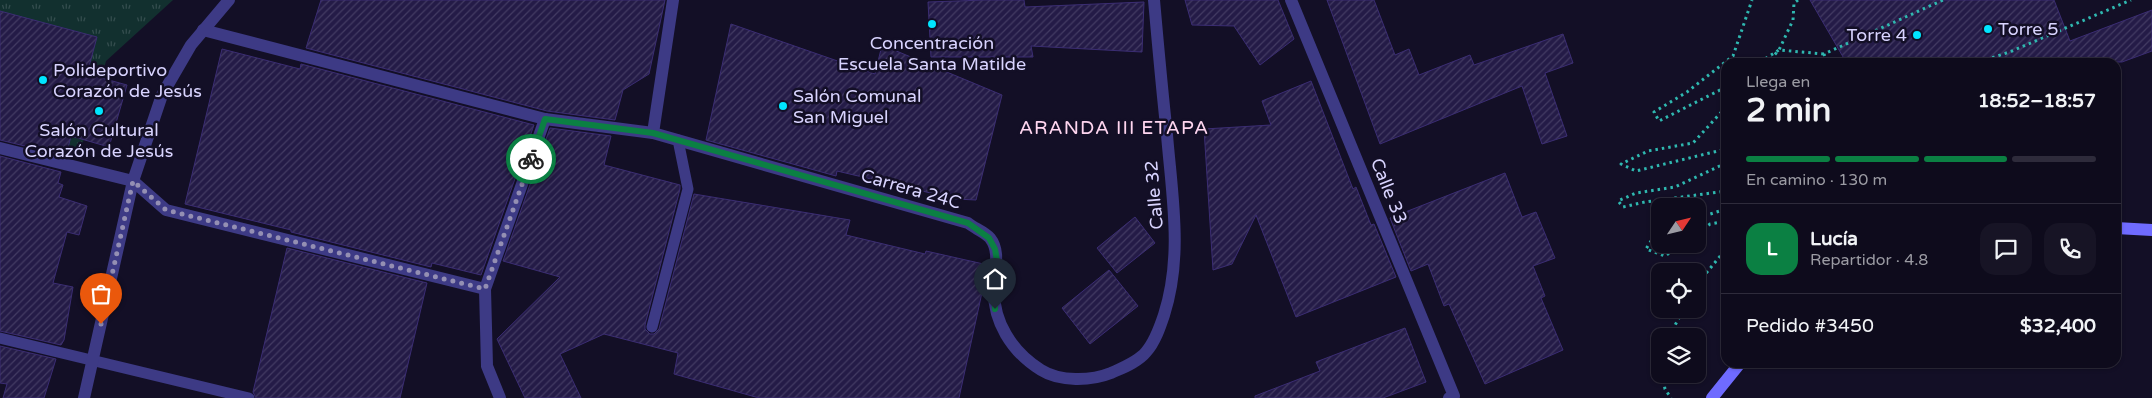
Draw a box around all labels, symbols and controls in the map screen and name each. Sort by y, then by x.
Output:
marker: Concentración Escuela Santa Matilde [926,18,938,30]
place label: Torre 5 [1998,18,2058,40]
marker: Torre 5 [1982,23,1994,35]
place label: Torre 4 [1847,24,1907,46]
marker: Torre 4 [1911,29,1923,41]
place label: Concentración Escuela Santa Matilde [838,32,1026,75]
place label: Polideportivo Corazón de Jesús [53,59,202,102]
text: Llega en [1746,72,1810,92]
marker: Polideportivo Corazón de Jesús [37,74,49,86]
place label: Salón Comunal San Miguel [793,85,921,128]
text: 18:52–18:57 [1978,90,2096,112]
text: 2 min [1746,92,1831,130]
marker: Salón Comunal San Miguel [777,100,789,112]
marker: Salón Cultural Corazón de Jesús [93,105,105,117]
district label: ARANDA III ETAPA [1019,117,1209,139]
place label: Salón Cultural Corazón de Jesús [25,119,173,162]
courier [506,134,556,184]
icon: bike [517,145,545,173]
street label: Calle 33 [1366,155,1412,227]
street label: Calle 32 [1140,160,1168,230]
street label: Carrera 24C [858,164,964,214]
text: En camino · 130 m [1746,170,1887,190]
north arrow [1651,198,1706,252]
map controls [1651,198,1706,383]
button: chat [1980,223,2032,275]
button: phone [2044,223,2096,275]
text: Lucía [1810,228,1858,250]
text: L [1767,238,1777,260]
text: Repartidor · 4.8 [1810,250,1928,270]
pin [974,258,1016,309]
button: locate [1651,263,1706,318]
icon: home [981,265,1009,293]
pin [80,273,122,324]
icon: bag [87,280,115,308]
text: Pedido #3450 [1746,315,1874,337]
text: $32,400 [2020,315,2096,337]
button: layers [1651,328,1706,383]

